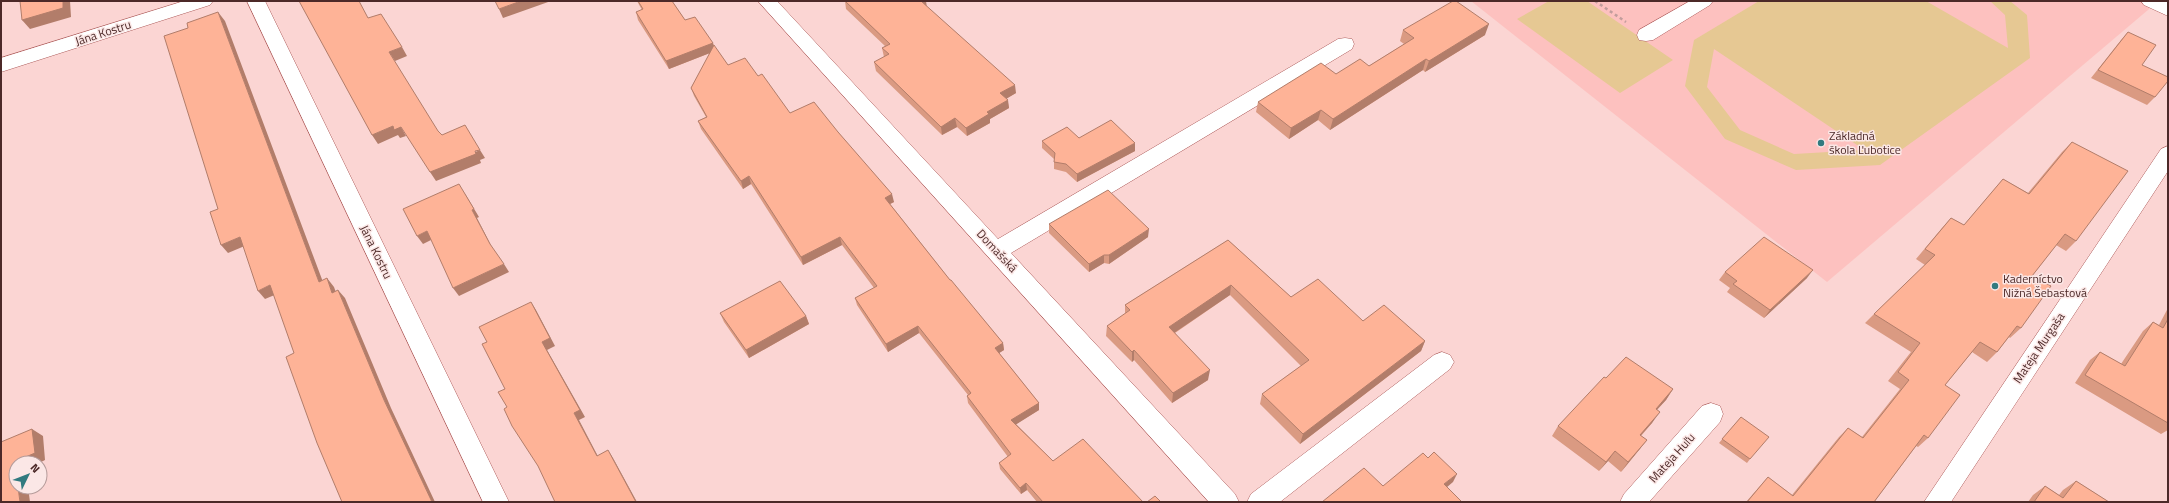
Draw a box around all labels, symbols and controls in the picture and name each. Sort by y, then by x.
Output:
street label: Jána Kostru [72,15,133,51]
place label: Základná škola Ľubotice [1829,126,1901,159]
marker: Základná škola Ľubotice [1816,138,1826,148]
street label: Jána Kostru [355,222,398,282]
street label: Domašská [972,225,1022,277]
place label: Kaderníctvo Nižná Šebastová [2003,269,2087,302]
marker: Kaderníctvo Nižná Šebastová [1990,281,2000,291]
street label: Mateja Murgaša [2008,308,2069,387]
street label: Mateja Huľu [1644,428,1699,487]
north arrow [8,455,48,495]
text: N [27,460,44,476]

